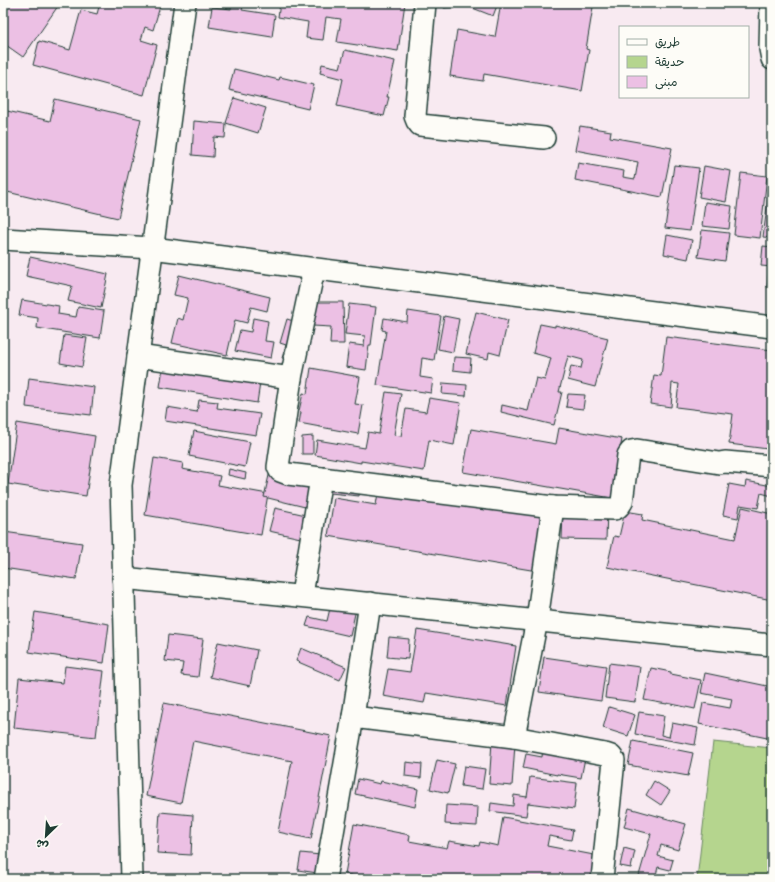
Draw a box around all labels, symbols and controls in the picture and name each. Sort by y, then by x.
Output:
legend [619,26,749,98]
text: طريق [655,34,680,52]
text: حديقة [655,54,684,72]
text: مبنى [655,74,678,92]
north arrow [26,816,66,856]
text: ش [33,834,51,854]

